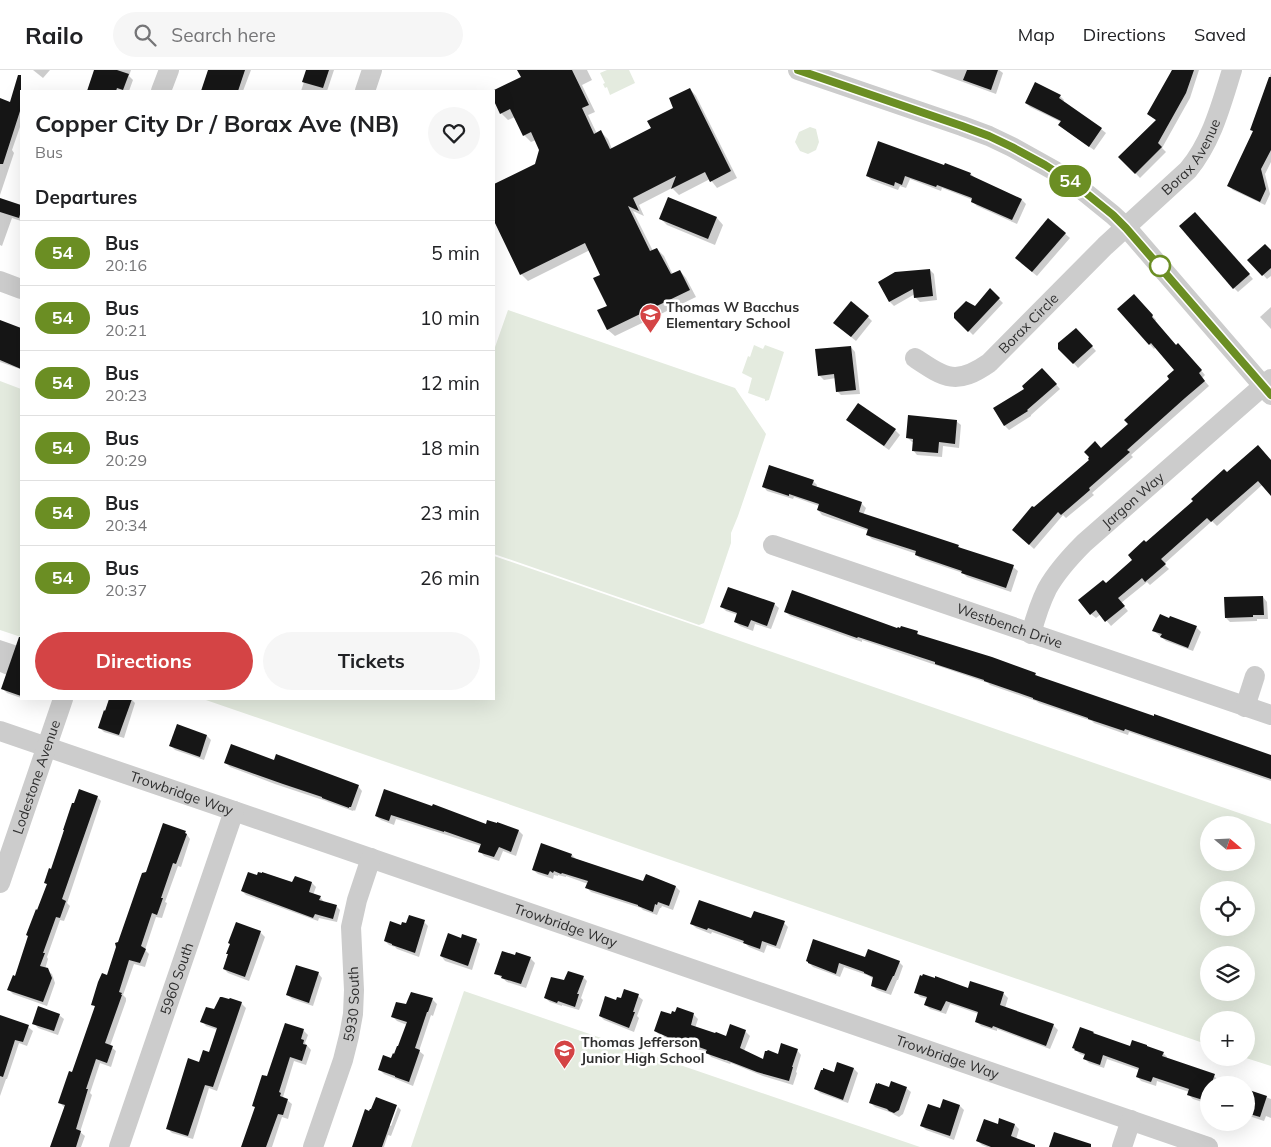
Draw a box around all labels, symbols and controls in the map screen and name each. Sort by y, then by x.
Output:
search box [113,12,463,57]
text: Railo [25,20,83,50]
icon: search [131,21,159,49]
text: Search here [171,23,276,47]
text: Map [1018,23,1055,46]
text: Directions [1083,23,1166,46]
text: Saved [1194,23,1246,46]
button: heart [428,107,480,159]
text: Copper City Dr / Borax Ave (NB) [35,108,400,138]
street label: Borax Avenue [1158,116,1224,199]
text: Bus [35,142,63,162]
line badge: 54 [1048,165,1092,197]
text: 54 [1059,169,1081,192]
text: Departures [35,185,137,209]
text: Bus [105,231,139,255]
text: 54 [52,241,73,264]
text: 5 min [431,241,480,265]
text: 20:16 [105,255,147,275]
unlabelled marker [1149,255,1171,277]
street label: Borax Circle [994,289,1062,357]
text: Bus [105,296,139,320]
place label: Thomas W Bacchus Elementary School [666,298,799,332]
school or university icon: Thomas W Bacchus Elementary School [638,303,662,334]
text: 54 [52,306,73,329]
text: 10 min [420,306,480,330]
text: 20:21 [105,320,147,340]
text: Bus [105,361,139,385]
text: 54 [52,371,73,394]
text: 12 min [420,371,480,395]
text: 20:23 [105,385,147,405]
text: Bus [105,426,139,450]
text: 54 [52,436,73,459]
text: 18 min [420,436,480,460]
text: 20:29 [105,450,147,470]
street label: Jargon Way [1098,468,1168,532]
text: Bus [105,491,139,515]
text: 54 [52,501,73,524]
text: 23 min [420,501,480,525]
text: 20:34 [105,515,147,535]
text: Bus [105,556,139,580]
text: 54 [52,566,73,589]
text: 26 min [420,566,480,590]
text: 20:37 [105,580,147,600]
street label: Westbench Drive [954,599,1065,652]
button: Directions [35,632,253,690]
button: Tickets [263,632,480,690]
street label: Lodestone Avenue [8,718,64,837]
street label: Trowbridge Way [128,767,236,819]
north arrow [1200,816,1255,871]
map controls [1200,816,1255,1131]
button: locate [1200,881,1255,936]
street label: Trowbridge Way [512,899,620,952]
street label: 5960 South [156,940,197,1017]
button: layers [1200,946,1255,1001]
street label: 5930 South [339,966,363,1043]
button: + [1200,1011,1255,1066]
street label: Trowbridge Way [893,1031,1002,1083]
place label: Thomas Jefferson Junior High School [581,1033,704,1067]
school or university icon: Thomas Jefferson Junior High School [553,1038,577,1069]
button: − [1200,1076,1255,1131]

